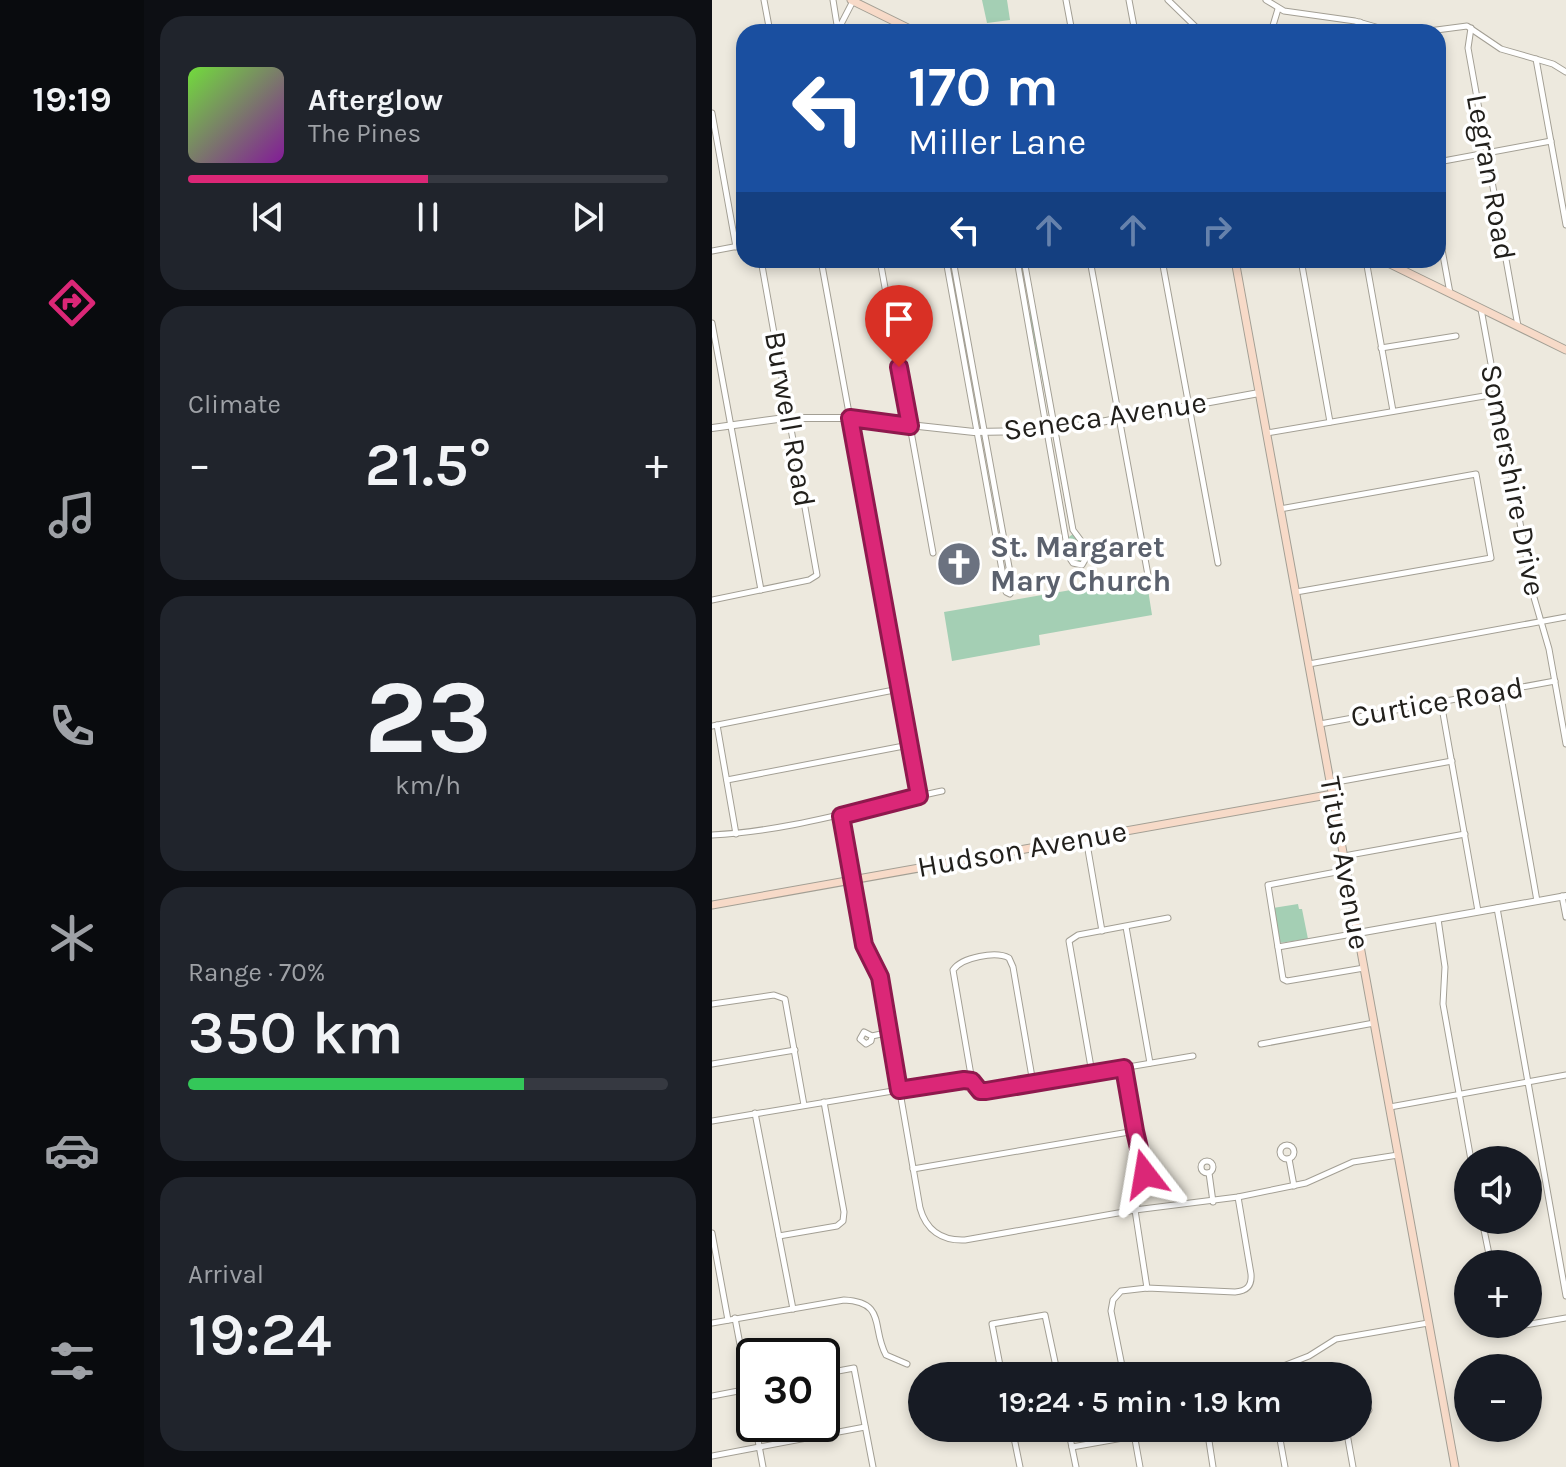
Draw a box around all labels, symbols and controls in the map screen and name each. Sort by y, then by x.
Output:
text: 170 m [908,54,1059,119]
icon: left [776,56,880,160]
text: 19:19 [32,78,112,120]
text: Afterglow [308,82,443,118]
street label: Legran Road [1459,91,1523,263]
text: The Pines [308,118,421,149]
text: Miller Lane [908,121,1086,163]
icon: previous [246,195,290,239]
icon: pause [406,195,450,239]
icon: next [566,195,610,239]
icon: left [943,208,987,252]
icon: ahead [1027,208,1071,252]
icon: ahead [1111,208,1155,252]
icon: right [1195,208,1239,252]
icon: directions [44,275,100,331]
pin [865,285,933,367]
icon: arrive [877,297,921,341]
street label: Burwell Road [757,328,823,510]
street label: Somershire Drive [1473,361,1553,599]
street label: Seneca Avenue [1001,384,1209,448]
text: Climate [188,389,281,420]
text: 21.5° [365,430,491,500]
text: − [188,439,211,490]
text: + [645,439,668,490]
icon: music [44,487,100,543]
place label: St. Margaret Mary Church [990,529,1171,599]
church icon: St. Margaret Mary Church [935,540,983,588]
text: 23 [364,657,492,778]
street label: Curtice Road [1348,669,1526,735]
icon: phone [44,698,100,754]
text: km/h [395,770,461,801]
street label: Titus Avenue [1312,774,1378,952]
street label: Hudson Avenue [914,813,1130,885]
icon: climate [44,910,100,966]
text: Range · 70% [188,957,325,988]
text: 350 km [188,998,403,1068]
icon: car [44,1122,100,1178]
position arrow [1103,1132,1187,1216]
map controls [1454,1146,1542,1442]
button: sound [1454,1146,1542,1234]
button: + [1454,1250,1542,1338]
text: Arrival [188,1259,264,1290]
text: 19:24 [188,1300,332,1370]
icon: filters [44,1333,100,1389]
speed limit sign: 30 [736,1338,840,1442]
button: − [1454,1354,1542,1442]
text: 19:24 · 5 min · 1.9 km [998,1384,1282,1420]

